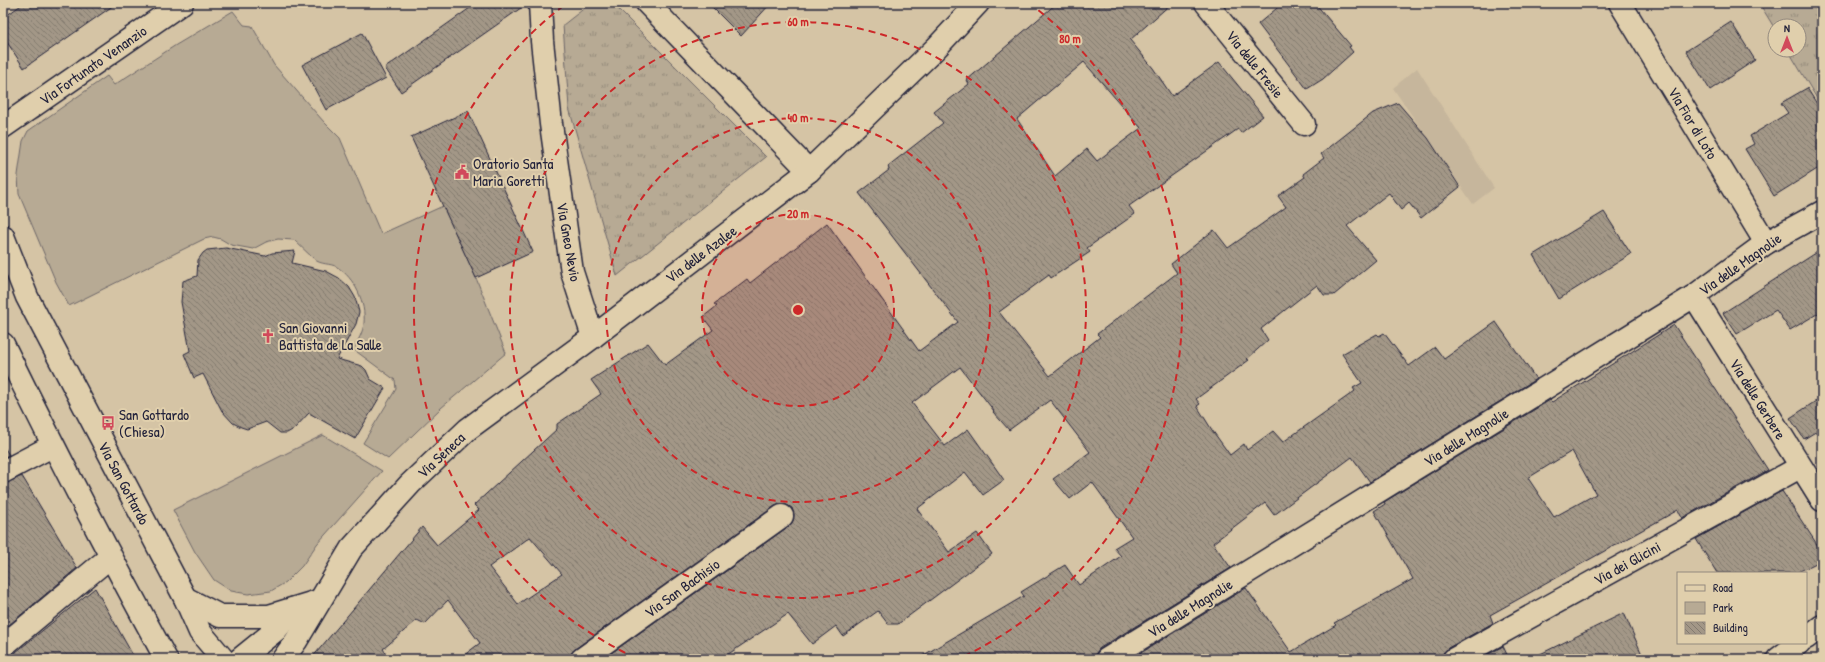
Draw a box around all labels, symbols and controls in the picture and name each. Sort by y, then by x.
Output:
text: 60 m [787,13,809,30]
north arrow [1767,18,1807,58]
street label: Via Fortunato Venanzio [35,20,151,110]
text: N [1784,21,1790,35]
street label: Via delle Fresie [1221,26,1289,102]
text: 80 m [1059,30,1081,47]
street label: Via Fior di Loto [1663,83,1723,163]
text: 40 m [788,109,808,126]
place label: Oratorio Santa Maria Goretti [473,153,554,191]
public building icon: Oratorio Santa Maria Goretti [454,164,470,180]
street label: Via Gneo Nevio [552,201,586,283]
text: 20 m [787,205,809,222]
street label: Via delle Azalee [661,220,741,288]
street label: Via delle Magnolie [1694,228,1786,300]
centre of rings [791,303,805,317]
place label: San Giovanni Battista de La Salle [279,317,382,355]
church icon: San Giovanni Battista de La Salle [260,328,276,344]
street label: Via delle Gerbere [1725,355,1791,443]
street label: Via delle Magnolie [1420,403,1512,471]
place label: San Gottardo (Chiesa) [119,404,189,442]
bus stop icon: San Gottardo (Chiesa) [100,415,116,431]
street label: Via Seneca [412,427,470,483]
street label: Via San Gottardo [93,438,155,528]
street label: Via dei Glicini [1590,536,1664,590]
street label: Via San Bachisio [640,554,724,622]
legend [1677,572,1807,644]
street label: Via delle Magnolie [1144,574,1236,642]
text: Road [1713,579,1733,596]
text: Park [1713,599,1733,616]
text: Building [1713,619,1748,636]

